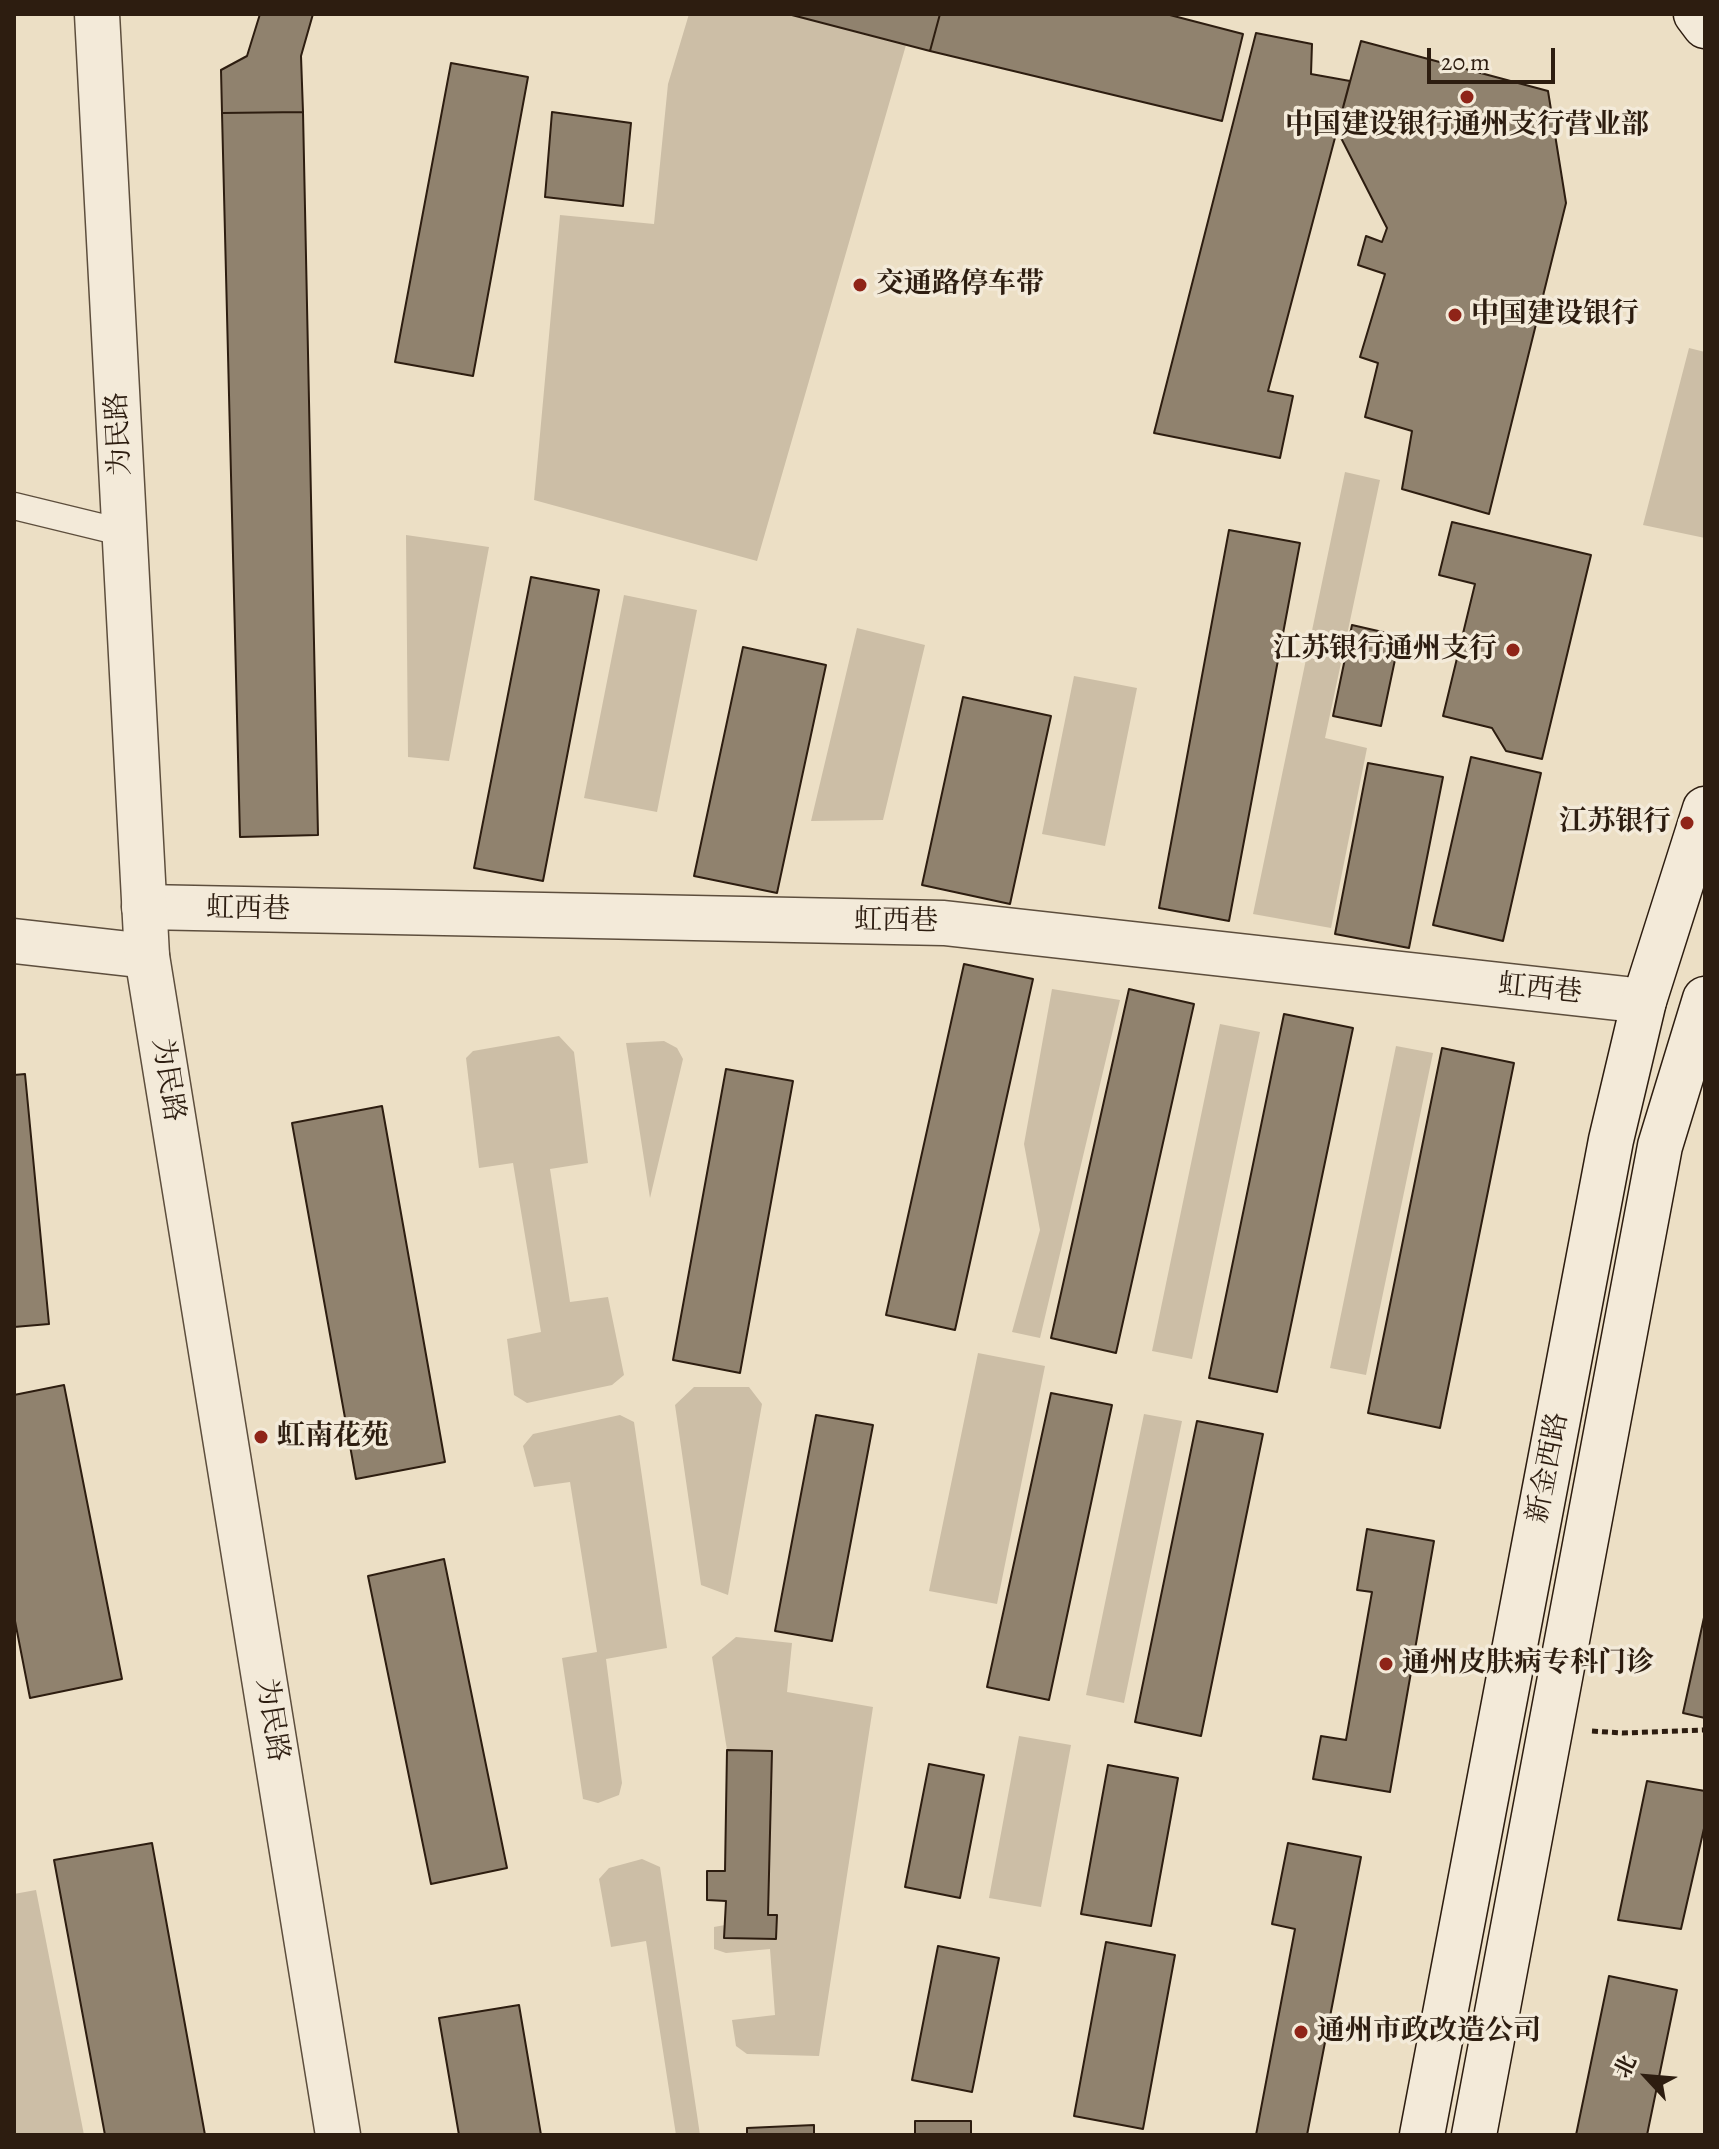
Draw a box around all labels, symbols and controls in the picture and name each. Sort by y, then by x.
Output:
scale bar [1431,32,1559,82]
text: 20 m [1441,46,1490,78]
marker: 中国建设银行通州支行营业部 [1458,88,1476,106]
place label: 中国建设银行通州支行营业部 [1285,109,1649,143]
place label: 交通路停车带 [876,268,1044,302]
marker: 交通路停车带 [851,276,869,294]
place label: 中国建设银行 [1471,298,1639,332]
marker: 中国建设银行 [1446,306,1464,324]
street label: 为民路 [101,391,139,477]
place label: 江苏银行通州支行 [1273,633,1497,667]
marker: 江苏银行通州支行 [1504,641,1522,659]
place label: 江苏银行 [1559,806,1671,840]
marker: 江苏银行 [1678,814,1696,832]
street label: 虹西巷 [206,892,290,928]
street label: 虹西巷 [854,904,938,940]
street label: 虹西巷 [1496,969,1584,1011]
street label: 为民路 [144,1036,190,1124]
street label: 新金西路 [1522,1410,1576,1526]
place label: 虹南花苑 [277,1420,389,1454]
marker: 虹南花苑 [252,1428,270,1446]
place label: 通州皮肤病专科门诊 [1402,1647,1654,1681]
marker: 通州皮肤病专科门诊 [1377,1655,1395,1673]
street label: 为民路 [248,1676,294,1764]
place label: 通州市政改造公司 [1317,2015,1541,2049]
marker: 通州市政改造公司 [1292,2023,1310,2041]
north arrow [1607,2037,1687,2117]
text: 北 [1607,2050,1644,2083]

